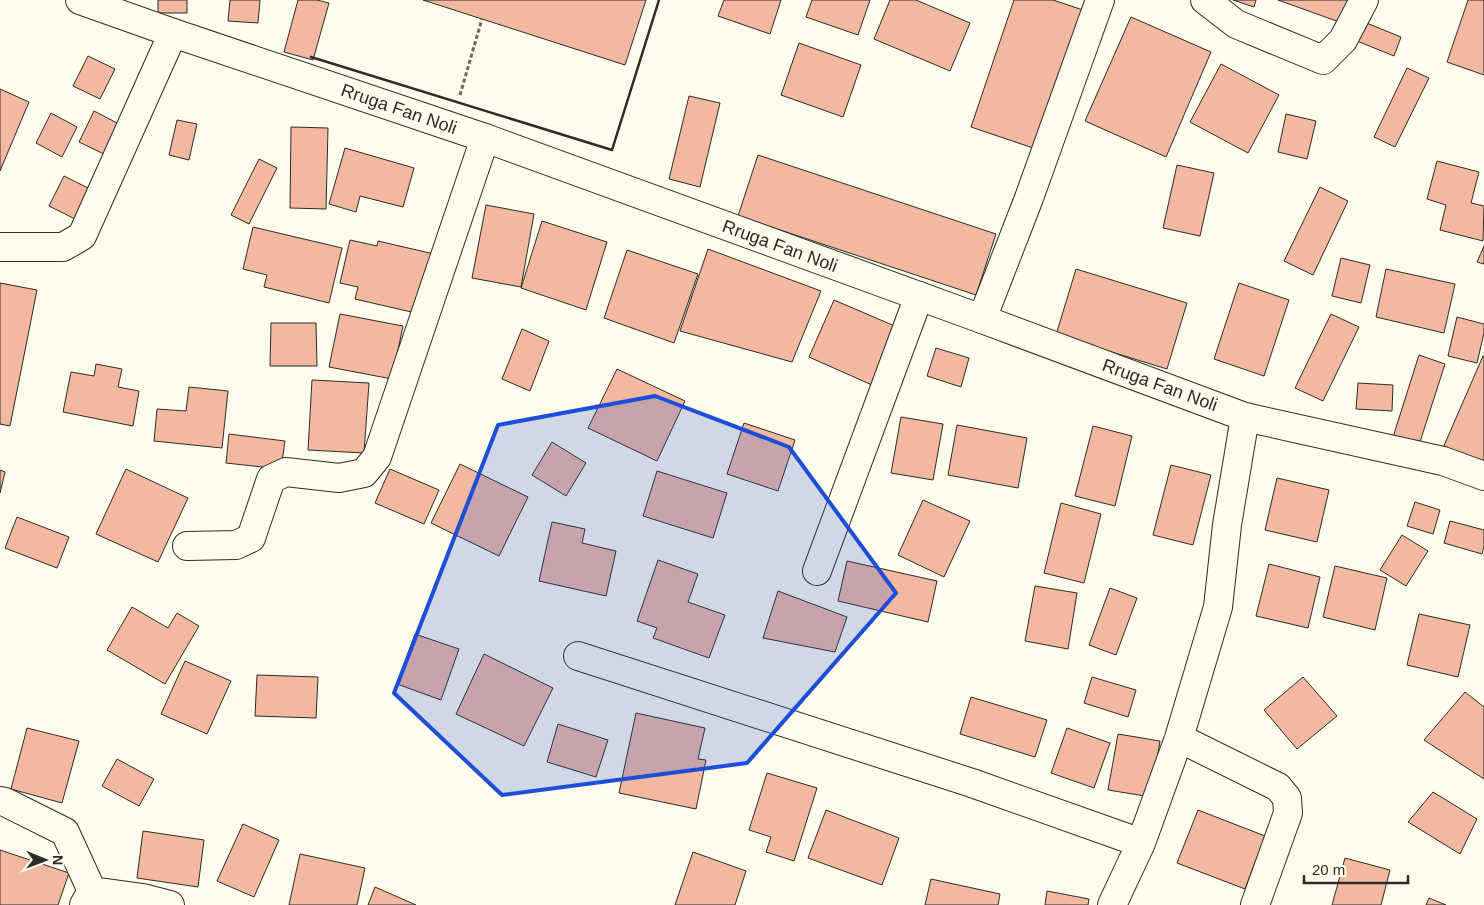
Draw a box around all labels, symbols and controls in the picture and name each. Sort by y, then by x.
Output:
street label: Rruga Fan Noli [339,80,459,138]
street label: Rruga Fan Noli [720,216,840,276]
street label: Rruga Fan Noli [1100,355,1220,415]
north arrow [20,835,70,885]
scale bar [1304,852,1408,884]
text: N [50,855,66,865]
text: 20 m [1312,861,1345,878]

